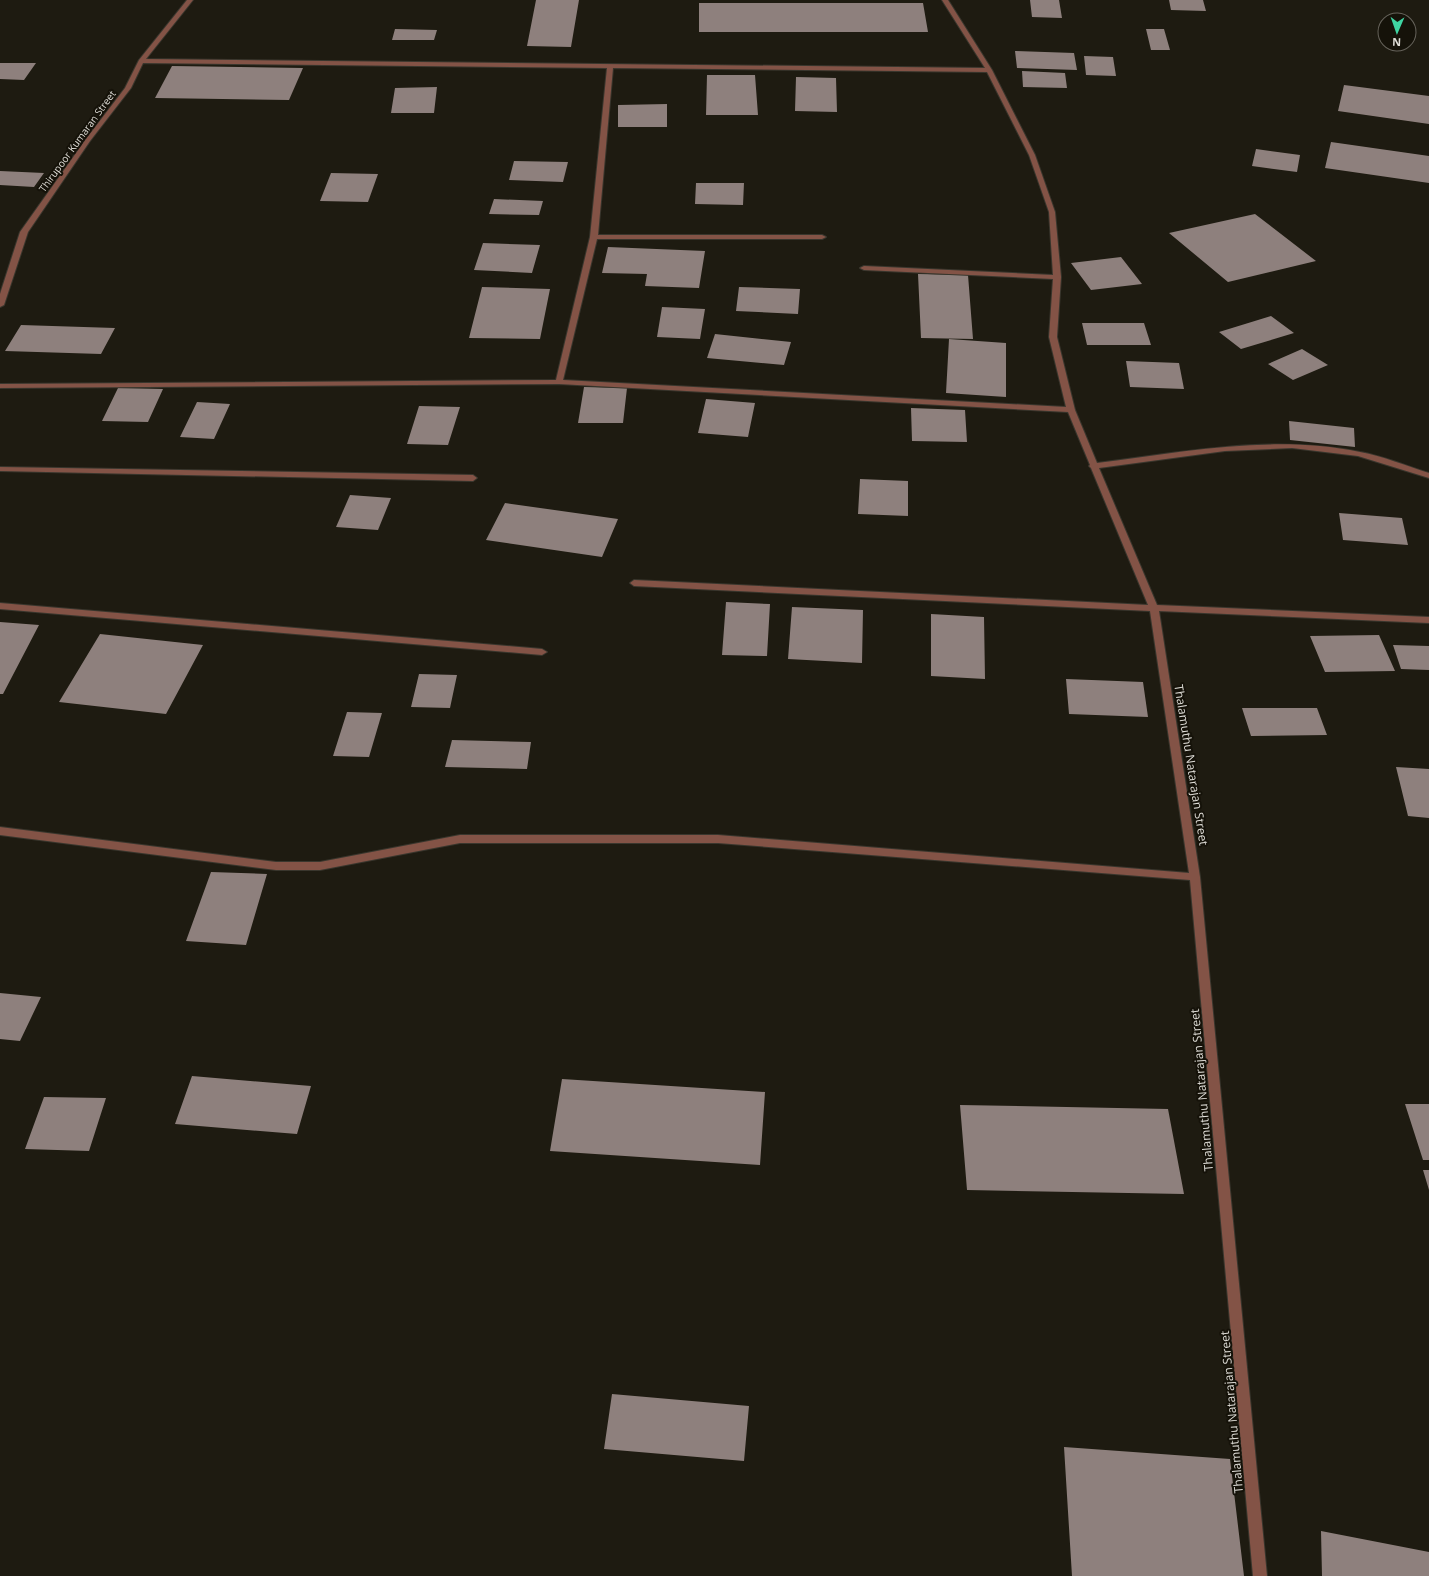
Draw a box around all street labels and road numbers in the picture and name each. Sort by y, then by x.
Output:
street label: Thirupoor Kumaran Street [35,87,119,195]
street label: Thalamuthu Natarajan Street [1170,683,1213,847]
street label: Thalamuthu Natarajan Street [1186,1008,1217,1172]
street label: Thalamuthu Natarajan Street [1216,1330,1247,1494]

